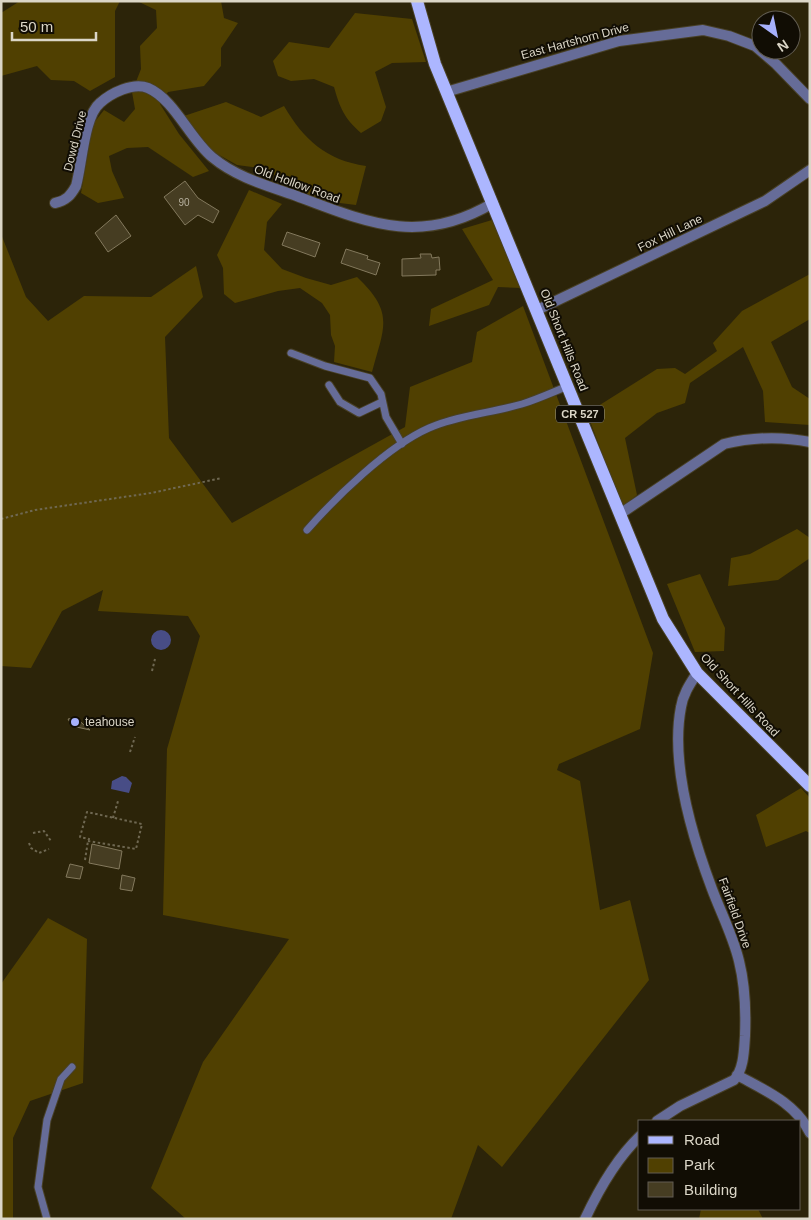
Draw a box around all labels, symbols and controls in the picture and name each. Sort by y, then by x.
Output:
scale bar [12,10,96,42]
north arrow [751,10,801,60]
text: 50 m [20,18,53,35]
street label: East Hartshorn Drive [519,20,631,62]
text: N [774,36,792,55]
street label: Dowd Drive [61,109,89,173]
street label: Old Hollow Road [252,162,342,206]
house number: 90 [178,197,190,208]
street label: Fox Hill Lane [635,211,705,255]
street label: Old Short Hills Road [537,287,591,393]
road number: CR 527 [556,406,604,422]
street label: Old Short Hills Road [698,650,782,740]
place label: teahouse [85,715,135,729]
marker: teahouse [69,716,81,728]
street label: Fairfield Drive [716,876,754,950]
legend [638,1120,801,1210]
text: Road [684,1131,720,1148]
text: Park [684,1156,715,1173]
text: Building [684,1181,737,1198]

